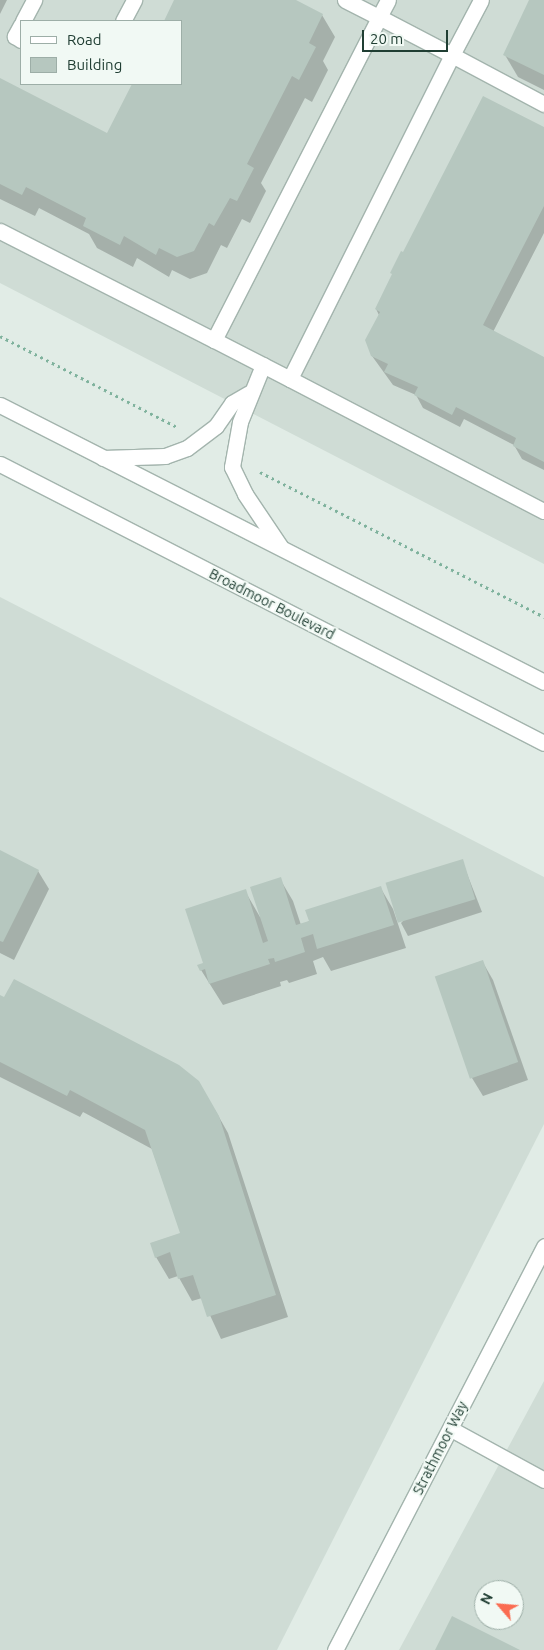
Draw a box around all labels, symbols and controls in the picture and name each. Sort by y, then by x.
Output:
legend [20,20,182,85]
scale bar [364,20,450,52]
text: 20 m [370,30,403,47]
text: Road [67,31,102,48]
text: Building [67,56,122,73]
street label: Broadmoor Boulevard [206,565,338,643]
street label: Strathmoor Way [409,1399,471,1497]
north arrow [474,1580,524,1630]
text: N [477,1590,496,1607]

